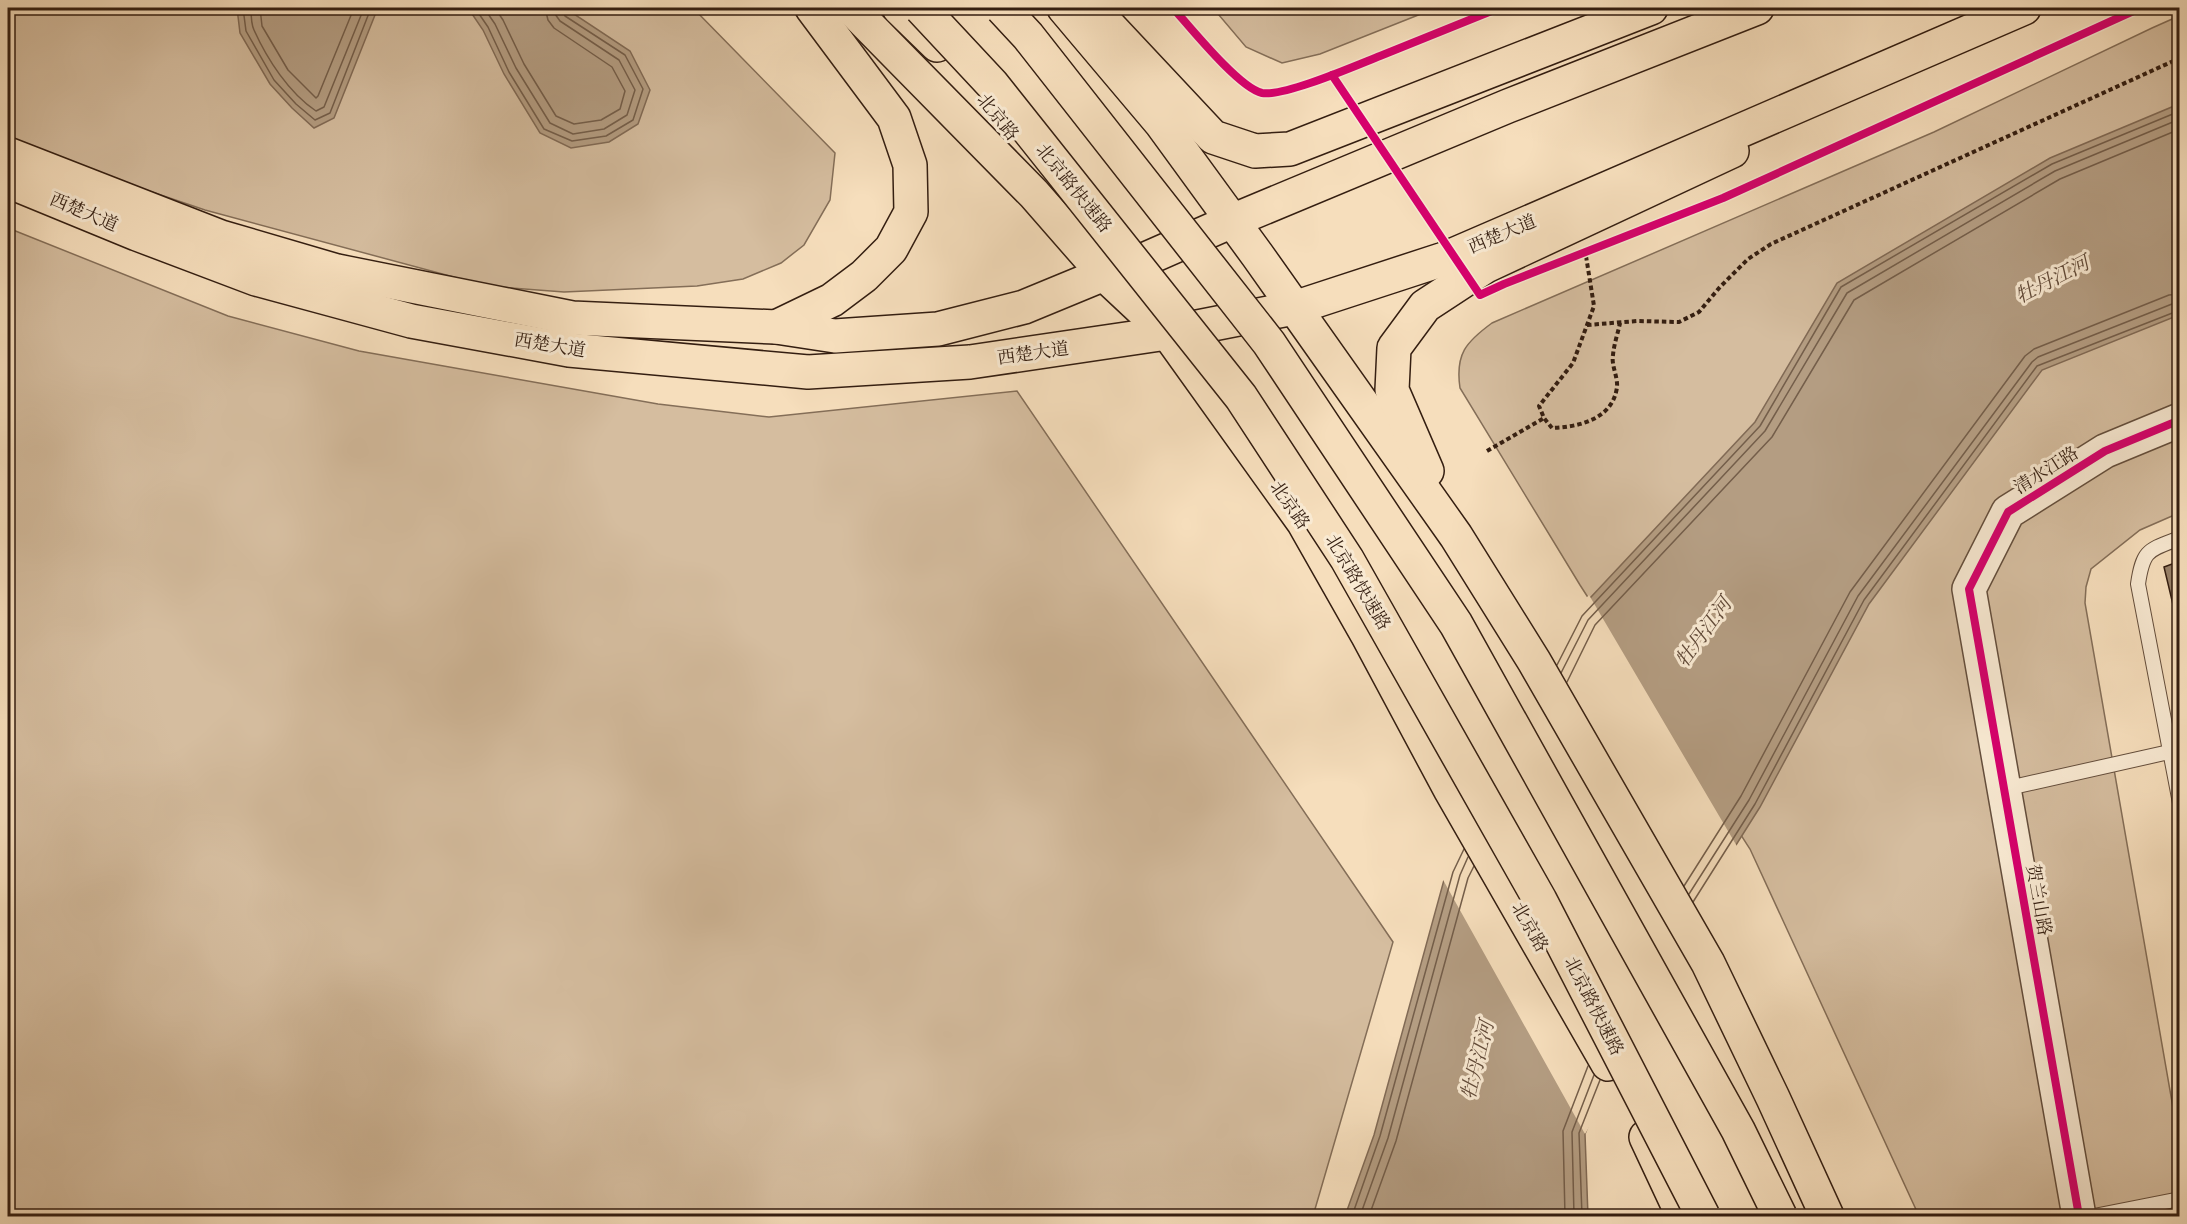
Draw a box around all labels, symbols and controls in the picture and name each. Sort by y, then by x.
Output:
street label: 北京路 [972,89,1024,145]
street label: 北京路快速路 [1031,139,1117,237]
street label: 西楚大道 [47,188,121,236]
street label: 西楚大道 [1465,210,1539,258]
water label: 牡丹江河 [2011,249,2096,308]
street label: 西楚大道 [513,329,587,361]
street label: 西楚大道 [996,337,1070,369]
street label: 清水江路 [2010,442,2082,498]
street label: 北京路 [1266,477,1314,533]
street label: 北京路快速路 [1321,530,1395,634]
water label: 牡丹江河 [1670,590,1738,671]
street label: 贺兰山路 [2022,863,2056,937]
street label: 北京路 [1507,898,1553,956]
street label: 北京路快速路 [1560,953,1628,1059]
water label: 牡丹江河 [1456,1015,1499,1102]

